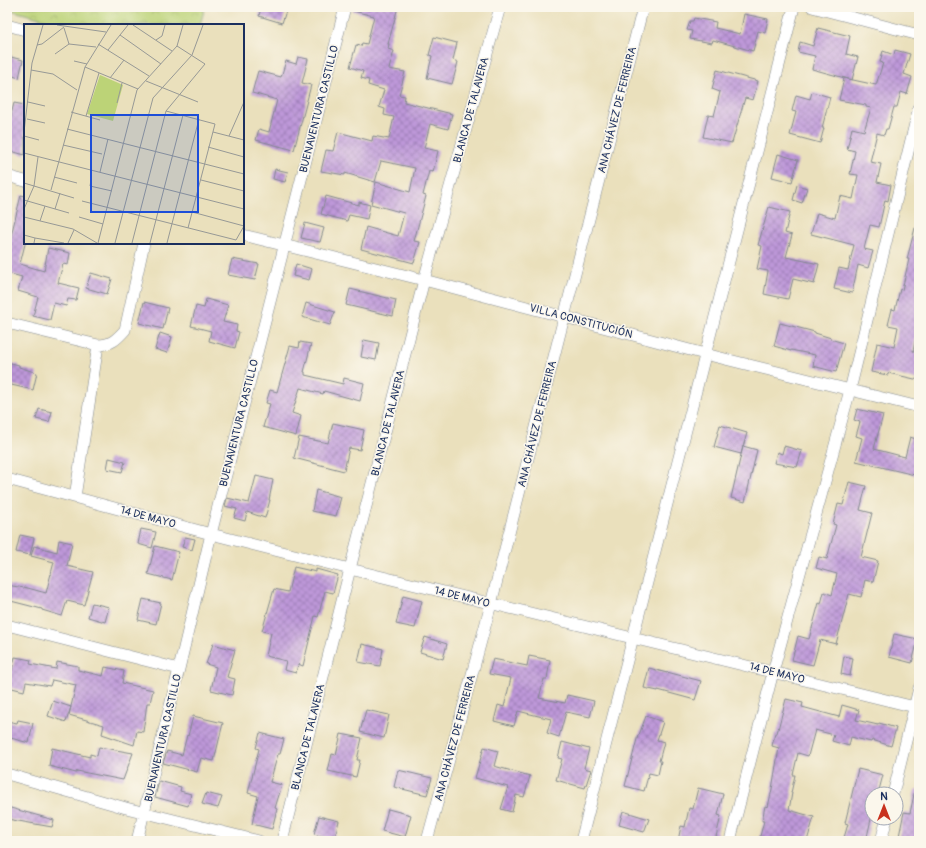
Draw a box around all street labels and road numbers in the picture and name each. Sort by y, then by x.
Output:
street label: BUENAVENTURA CASTILLO [297,44,341,174]
street label: ANA CHÁVEZ DE FERREIRA [595,45,639,175]
street label: BLANCA DE TALAVERA [451,56,491,164]
street label: VILLA CONSTITUCIÓN [528,300,634,341]
street label: BUENAVENTURA CASTILLO [217,358,261,488]
street label: ANA CHÁVEZ DE FERREIRA [515,359,559,489]
street label: BLANCA DE TALAVERA [369,369,407,477]
street label: 14 DE MAYO [119,503,177,531]
street label: 14 DE MAYO [433,584,491,610]
street label: 14 DE MAYO [748,660,806,686]
street label: BUENAVENTURA CASTILLO [142,673,184,803]
street label: ANA CHÁVEZ DE FERREIRA [432,674,478,802]
street label: BLANCA DE TALAVERA [289,683,327,791]

